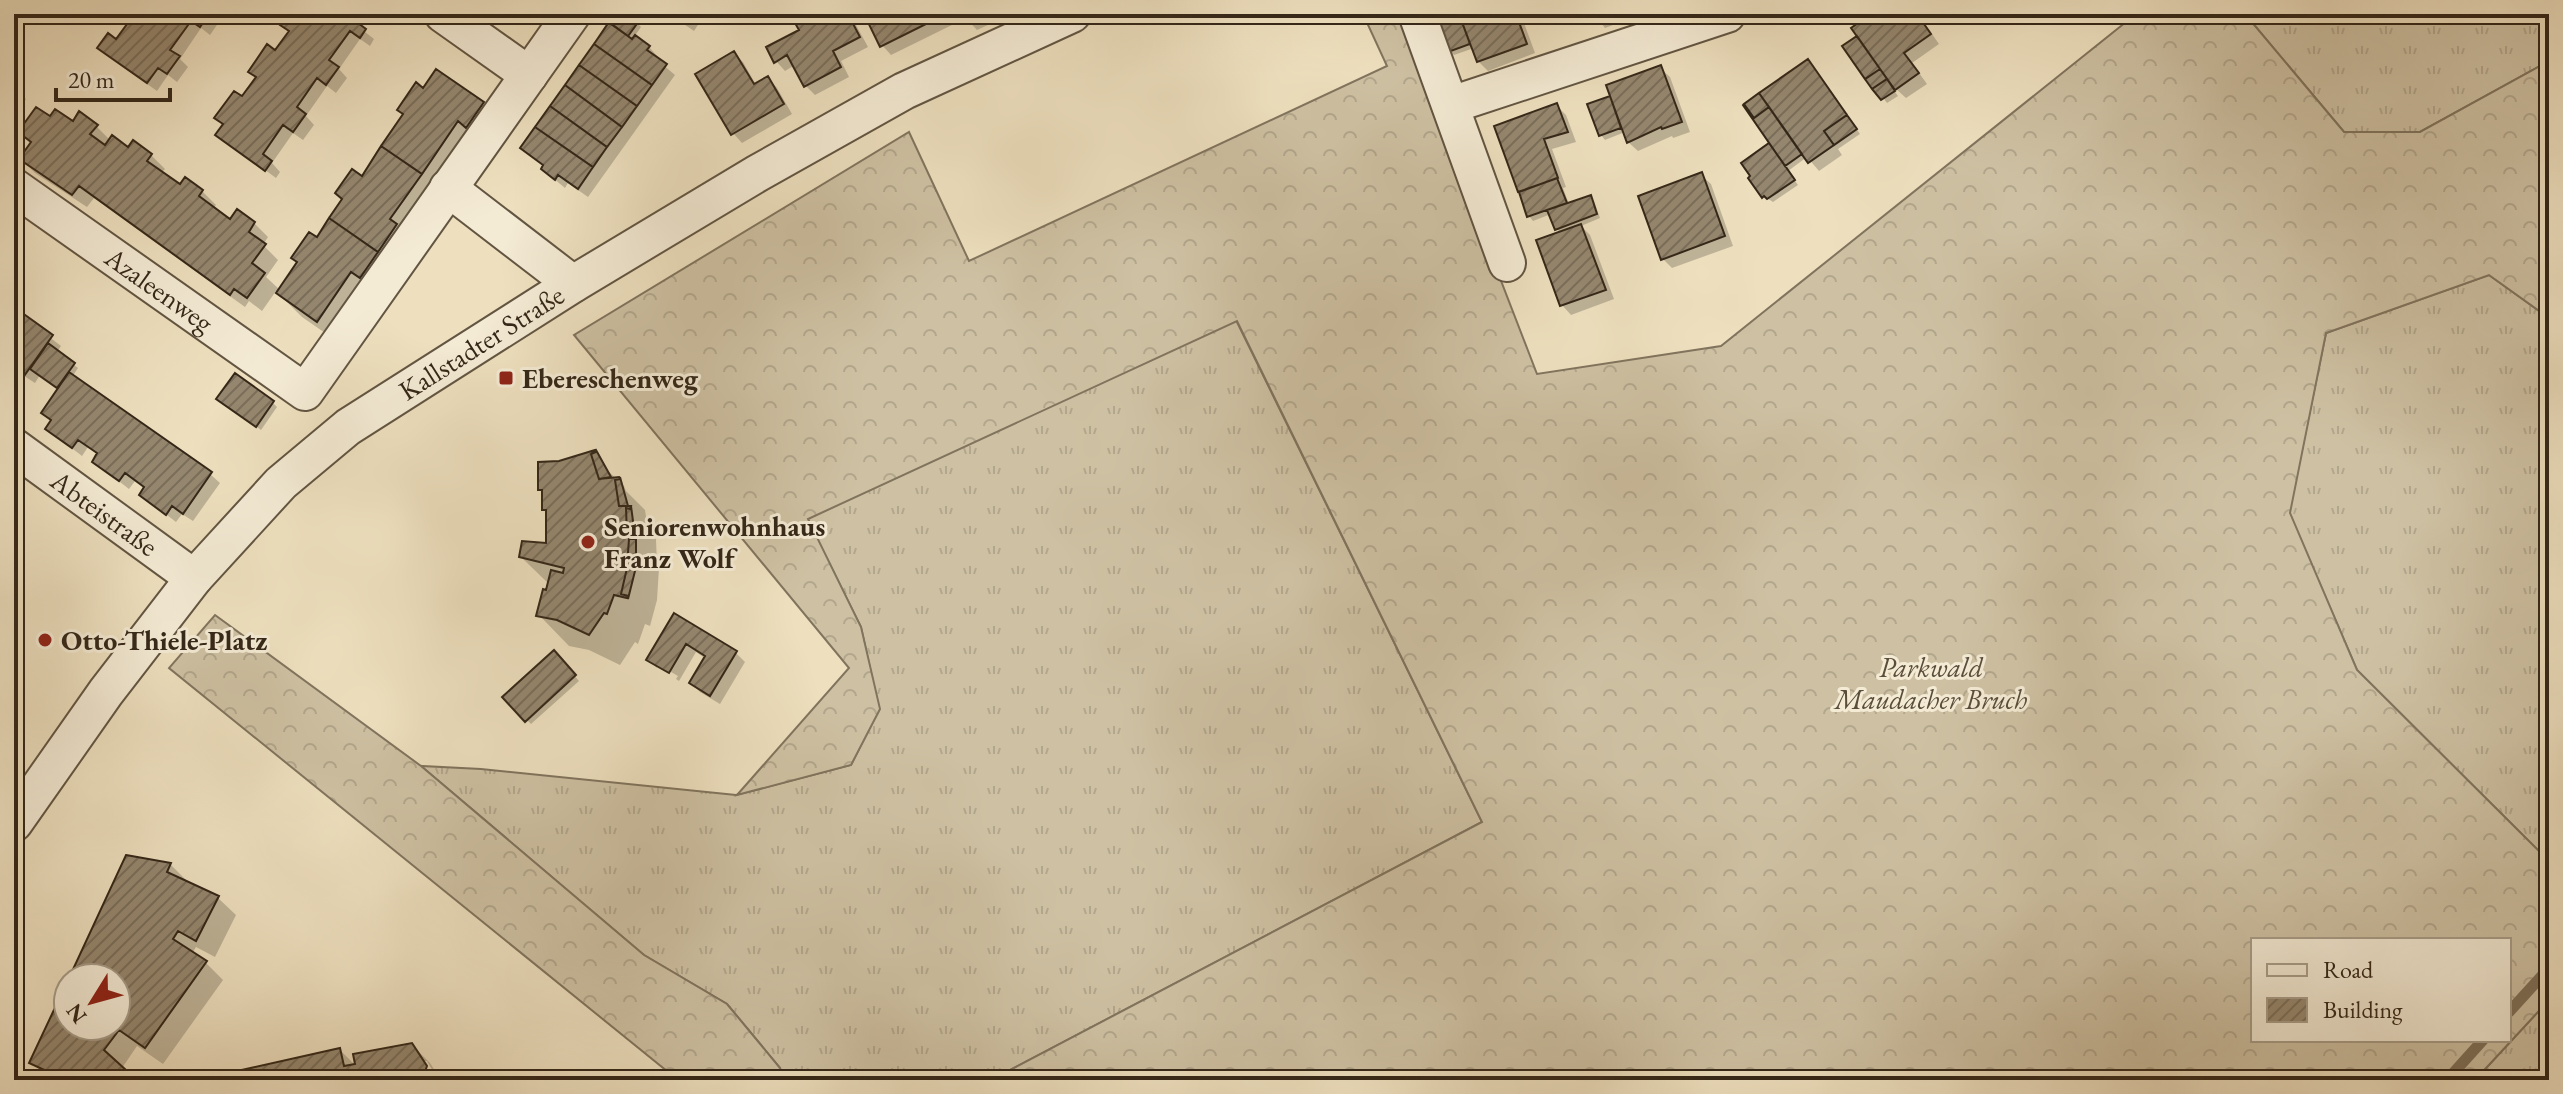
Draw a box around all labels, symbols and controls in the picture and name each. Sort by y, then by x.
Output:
scale bar [56,52,170,102]
text: 20 m [68,64,115,95]
street label: Azaleenweg [97,238,221,341]
street label: Kallstadter Straße [392,276,571,408]
place label: Ebereschenweg [522,360,699,396]
marker: Ebereschenweg [497,369,515,387]
street label: Abteistraße [43,461,165,564]
place label: Seniorenwohnhaus Franz Wolf [604,508,825,576]
marker: Seniorenwohnhaus Franz Wolf [579,533,597,551]
place label: Otto-Thiele-Platz [61,622,268,658]
marker: Otto-Thiele-Platz [36,631,54,649]
park label: Parkwald Maudacher Bruch [1833,649,2028,717]
legend [2251,938,2511,1042]
text: Road [2323,954,2374,985]
north arrow [52,962,132,1042]
text: Building [2323,994,2403,1025]
text: N [59,998,93,1030]

